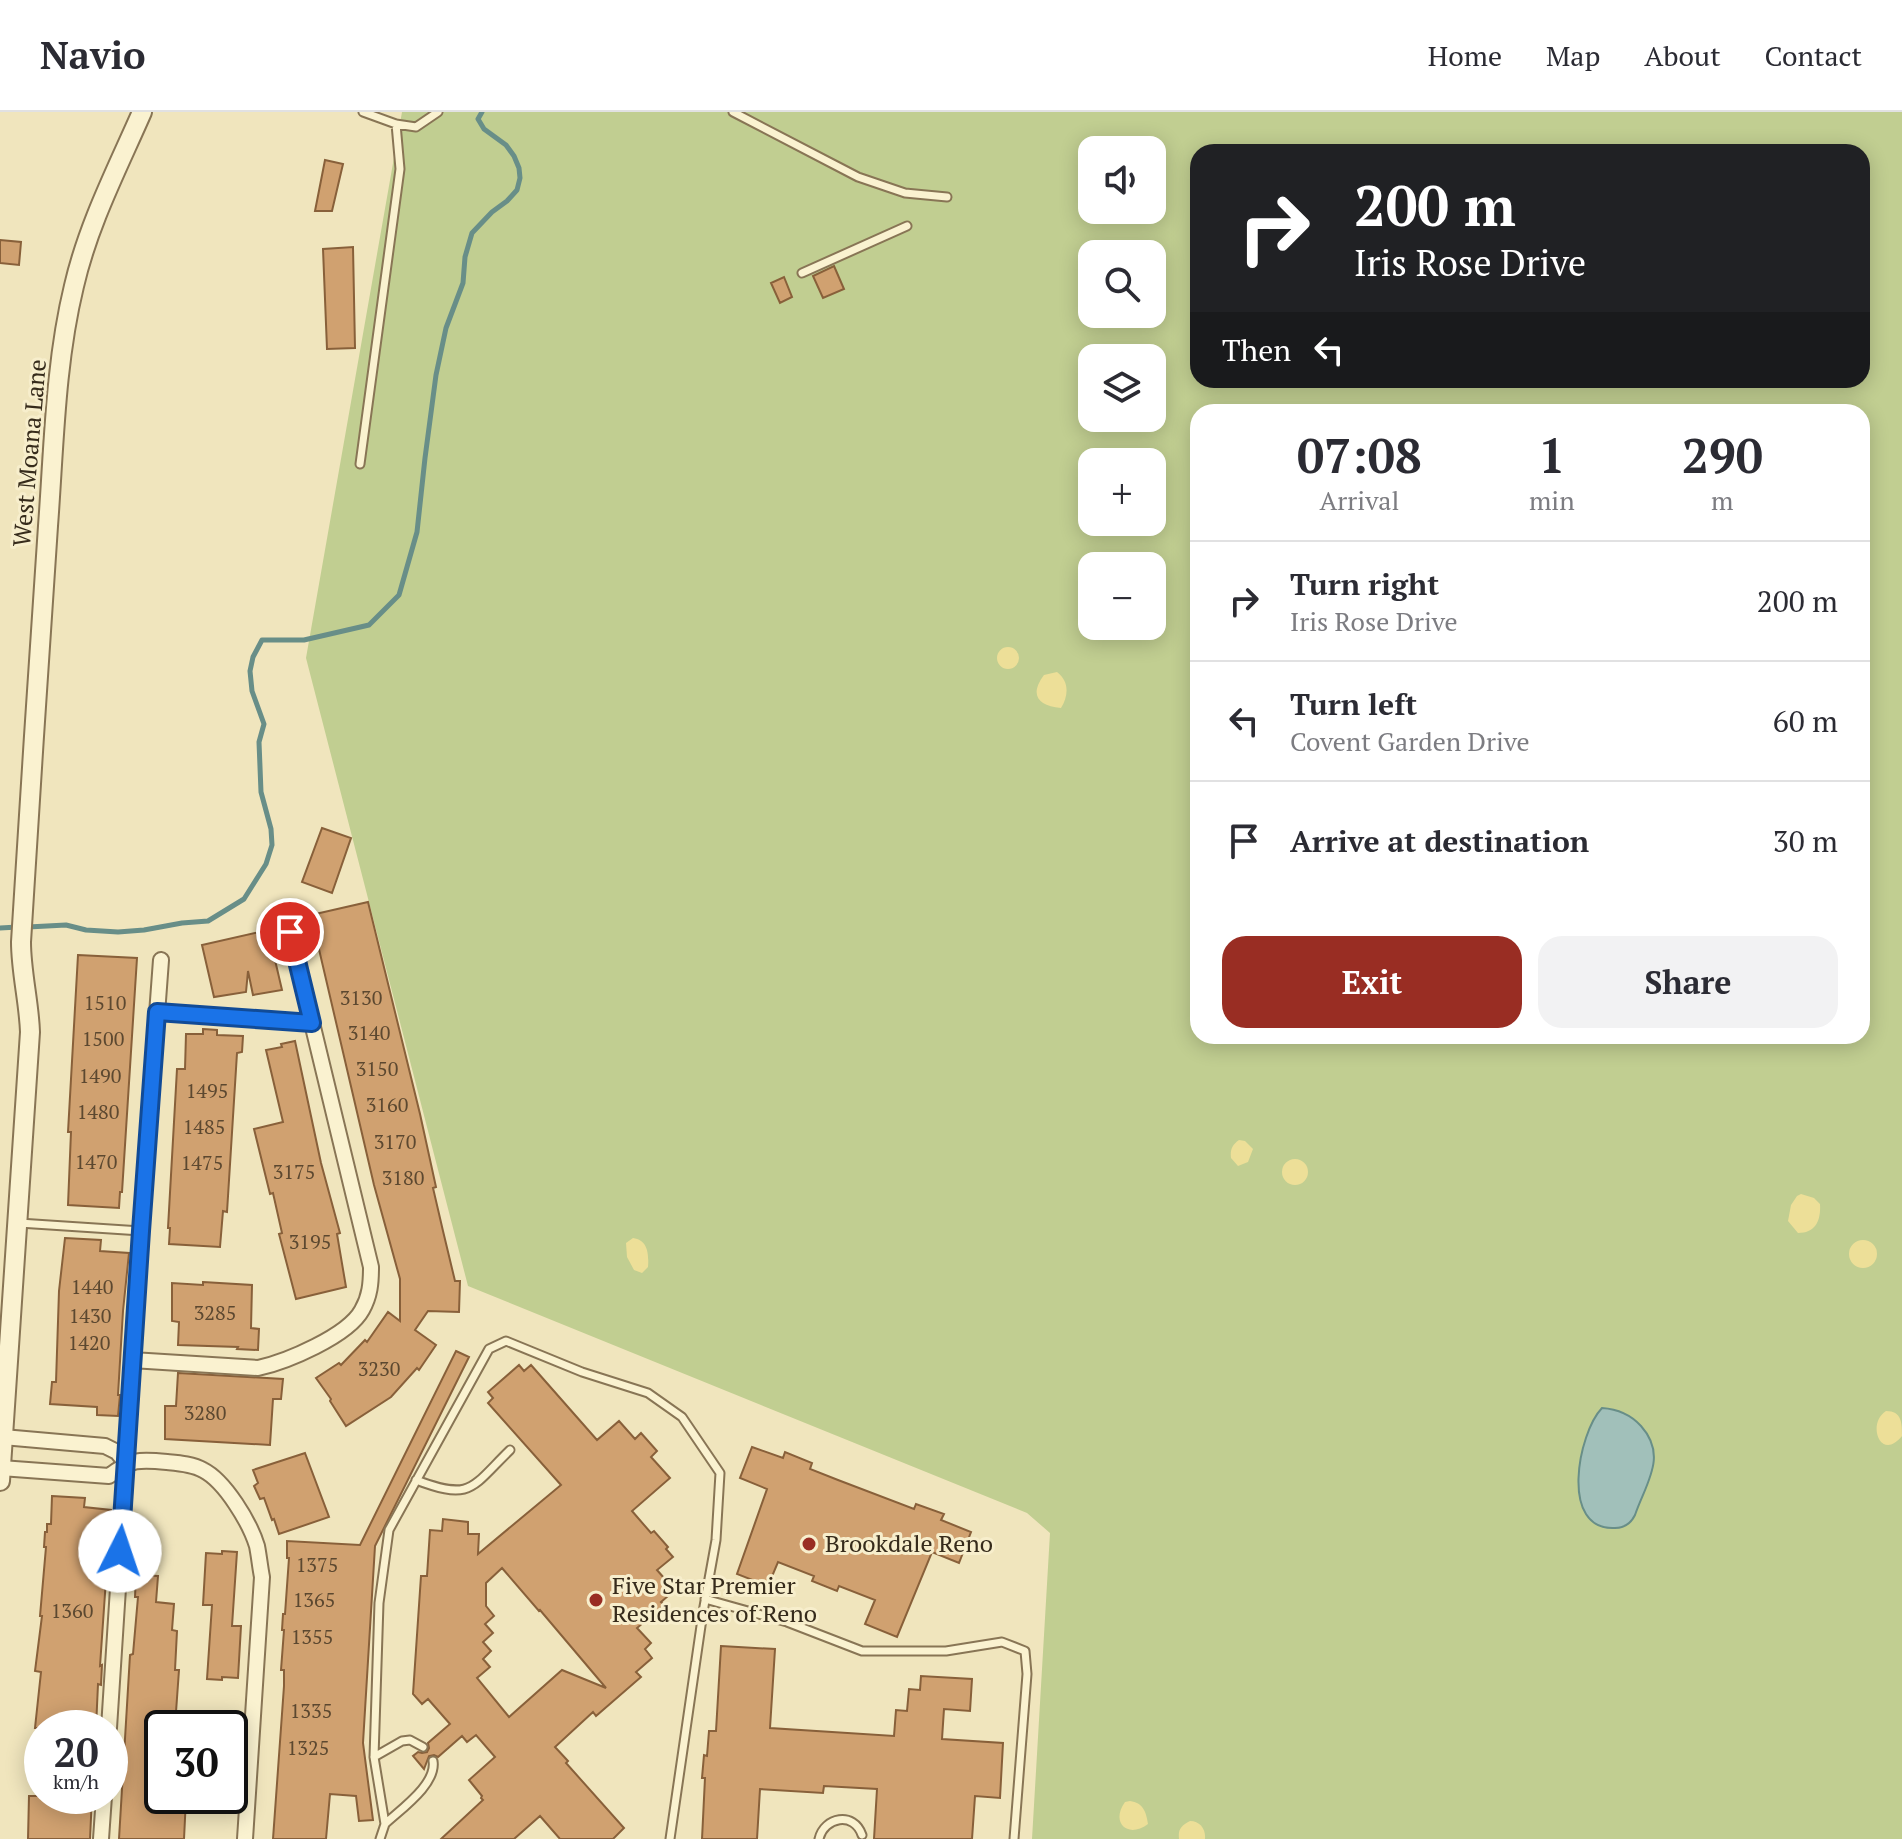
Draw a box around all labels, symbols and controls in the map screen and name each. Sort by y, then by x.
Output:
text: Navio [40,30,146,80]
text: Home [1428,37,1502,74]
text: Map [1546,37,1600,74]
text: About [1644,37,1721,74]
text: Contact [1765,37,1862,74]
map controls [1078,136,1166,640]
button: sound [1078,136,1166,224]
text: 200 m [1354,168,1516,242]
icon: right [1222,176,1326,280]
text: Iris Rose Drive [1354,239,1586,286]
button: search [1078,240,1166,328]
icon: left [1307,328,1351,372]
text: Then [1222,330,1291,370]
button: layers [1078,344,1166,432]
street label: West Moana Lane [5,358,53,548]
text: 07:08 [1297,423,1422,487]
text: 1 [1538,423,1565,487]
text: 290 [1682,423,1763,487]
button: + [1078,448,1166,536]
text: Arrival [1320,483,1399,517]
text: min [1529,483,1575,517]
text: m [1711,483,1734,517]
button: − [1078,552,1166,640]
text: Turn right [1290,564,1439,604]
icon: right [1222,579,1266,623]
text: 200 m [1757,581,1838,621]
text: Iris Rose Drive [1290,604,1458,638]
text: Turn left [1290,684,1417,724]
icon: left [1222,699,1266,743]
text: 60 m [1773,701,1838,741]
text: Covent Garden Drive [1290,724,1530,758]
icon: arrive [1222,819,1266,863]
text: Arrive at destination [1290,821,1589,861]
text: 30 m [1773,821,1838,861]
pin [256,898,324,966]
icon: arrive [268,910,312,954]
button: Exit [1222,936,1522,1028]
button: Share [1538,936,1838,1028]
house number: 3130 [340,984,382,1011]
house number: 1510 [84,989,126,1016]
house number: 3140 [348,1019,390,1046]
house number: 1500 [82,1025,124,1052]
house number: 3150 [356,1055,398,1082]
house number: 1490 [79,1062,121,1089]
house number: 1495 [186,1077,228,1104]
house number: 3160 [366,1091,408,1118]
house number: 1480 [77,1098,119,1125]
house number: 1485 [183,1113,225,1140]
house number: 3170 [374,1128,416,1155]
house number: 1470 [75,1148,117,1175]
house number: 1475 [181,1149,223,1176]
house number: 3175 [273,1158,315,1185]
house number: 3180 [382,1164,424,1191]
house number: 3195 [289,1228,331,1255]
house number: 1440 [71,1273,113,1300]
house number: 3285 [194,1299,236,1326]
house number: 1430 [69,1302,111,1329]
house number: 1420 [68,1329,110,1356]
house number: 3230 [358,1355,400,1382]
house number: 3280 [184,1399,226,1426]
position arrow [78,1509,162,1593]
place label: Brookdale Reno [825,1527,993,1559]
marker: Brookdale Reno [800,1535,818,1553]
house number: 1375 [296,1551,338,1578]
place label: Five Star Premier Residences of Reno [612,1569,817,1629]
house number: 1365 [293,1586,335,1613]
marker: Five Star Premier Residences of Reno [587,1591,605,1609]
house number: 1360 [51,1597,93,1624]
house number: 1355 [291,1623,333,1650]
house number: 1335 [290,1697,332,1724]
speed limit sign: 30 [144,1710,248,1814]
text: 20 [53,1725,99,1778]
house number: 1325 [287,1734,329,1761]
text: km/h [53,1768,99,1795]

